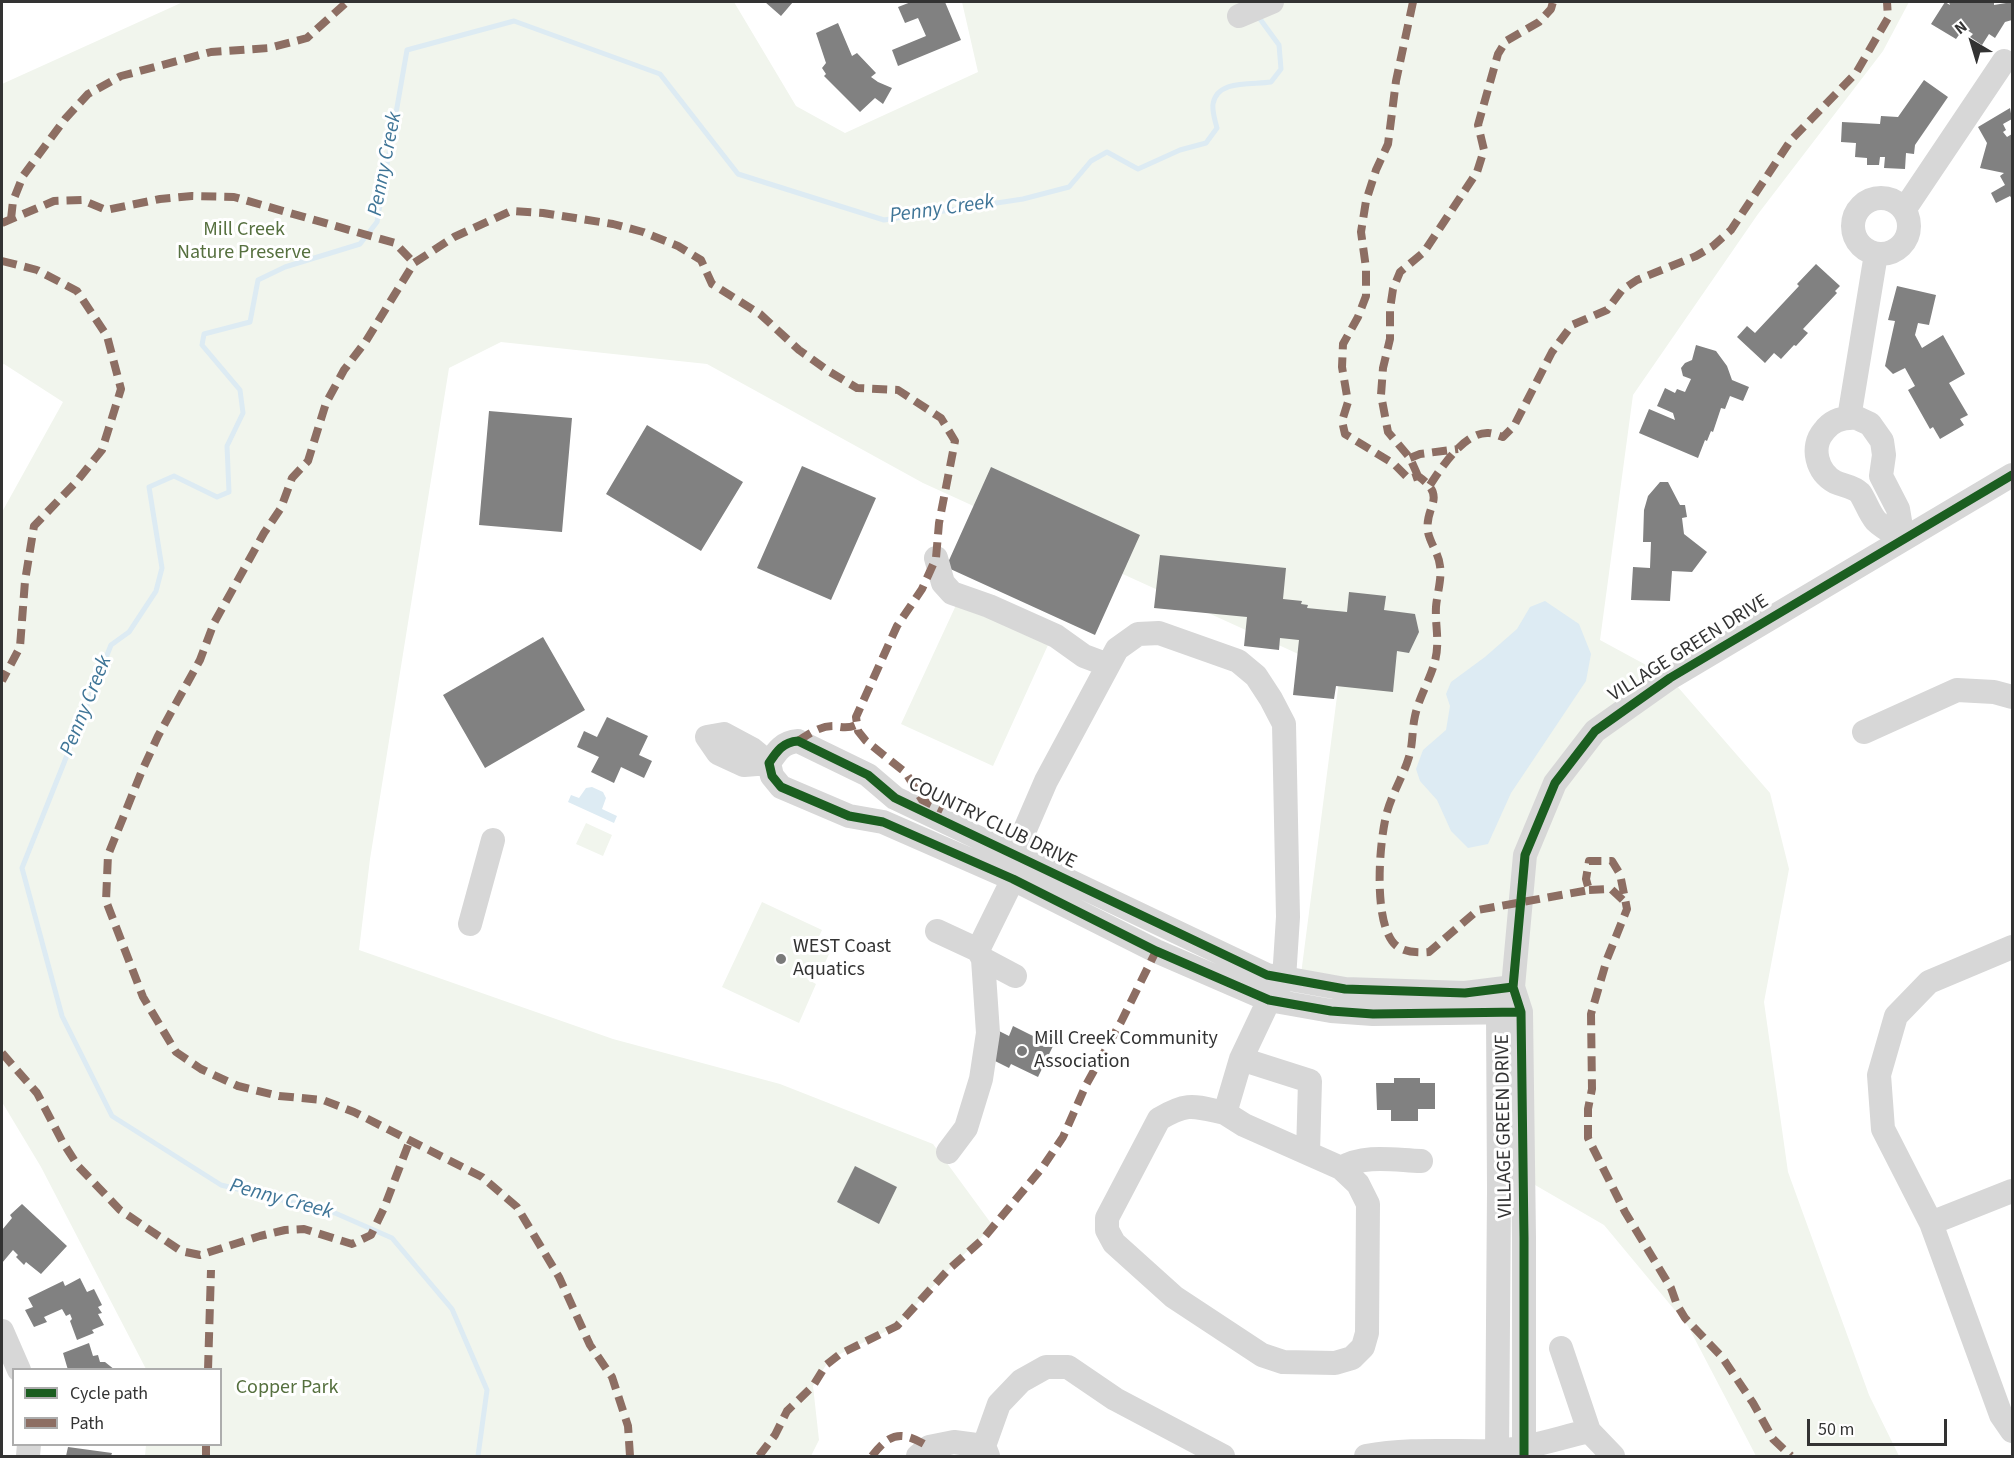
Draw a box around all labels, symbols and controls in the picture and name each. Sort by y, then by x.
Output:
north arrow [1942,12,2002,72]
text: N [1950,16,1972,40]
water label: Penny Creek [364,110,408,218]
water label: Penny Creek [888,190,996,230]
park label: Mill Creek Nature Preserve [177,219,311,266]
street label: VILLAGE GREEN DRIVE [1605,590,1773,708]
water label: Penny Creek [56,652,118,760]
street label: COUNTRY CLUB DRIVE [904,773,1080,875]
place label: WEST Coast Aquatics [793,936,891,983]
marker: WEST Coast Aquatics [774,952,788,966]
place label: Mill Creek Community Association [1034,1028,1218,1075]
street label: VILLAGE GREEN DRIVE [1491,1034,1519,1218]
marker: Mill Creek Community Association [1015,1044,1029,1058]
water label: Penny Creek [227,1174,335,1226]
legend [12,1368,222,1446]
park label: Copper Park [236,1377,338,1401]
text: Cycle path [70,1381,148,1406]
scale bar [1810,1407,1950,1445]
text: Path [70,1411,104,1436]
text: 50 m [1818,1417,1854,1442]

